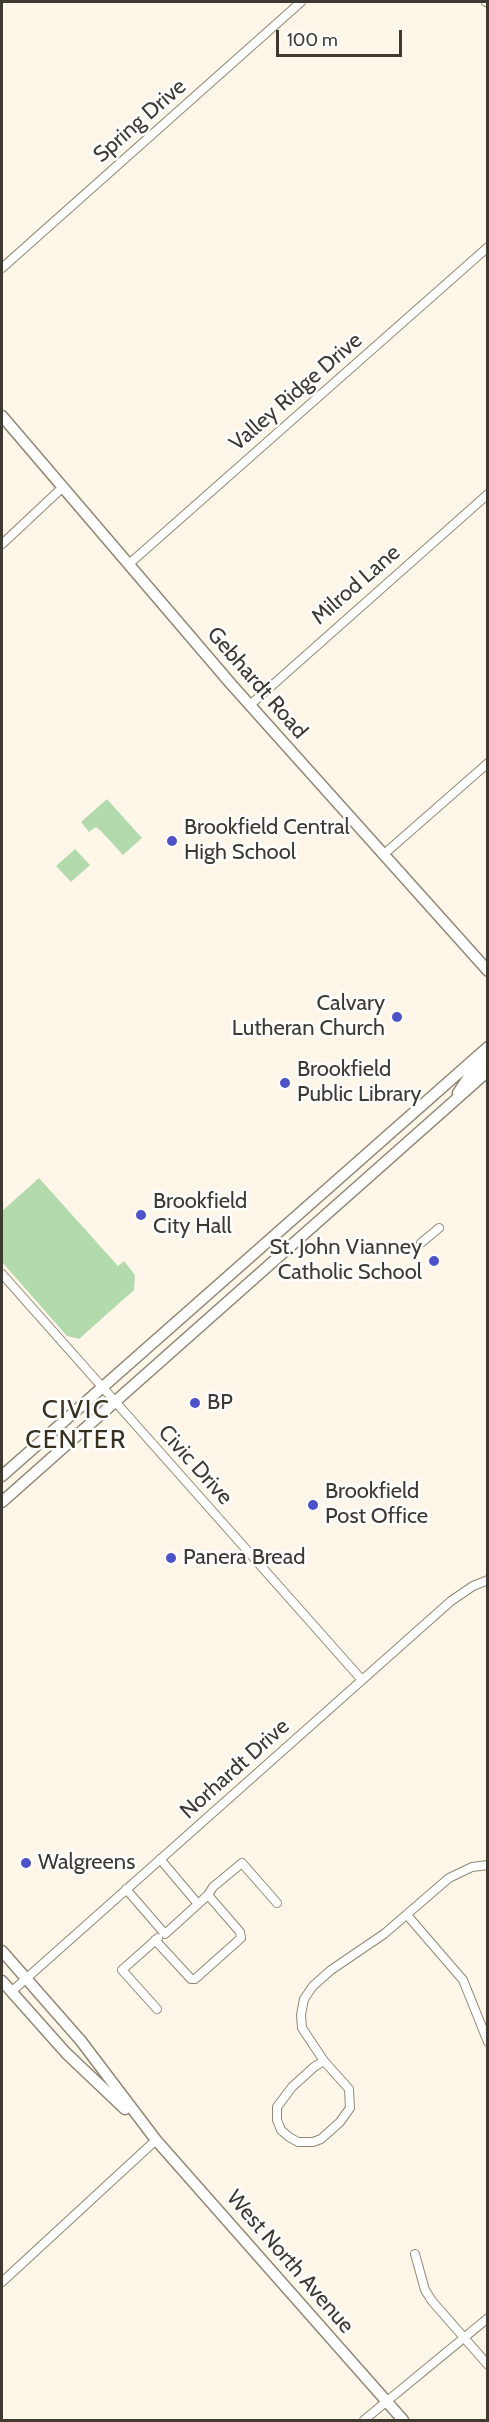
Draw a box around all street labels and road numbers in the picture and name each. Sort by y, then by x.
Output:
street label: Spring Drive [88,74,192,168]
street label: Valley Ridge Drive [224,327,368,457]
street label: Milrod Lane [306,539,406,631]
street label: Gebhardt Road [201,622,313,744]
street label: Civic Drive [152,1420,238,1510]
street label: Norhardt Drive [175,1713,295,1825]
street label: West North Avenue [221,2185,359,2339]

